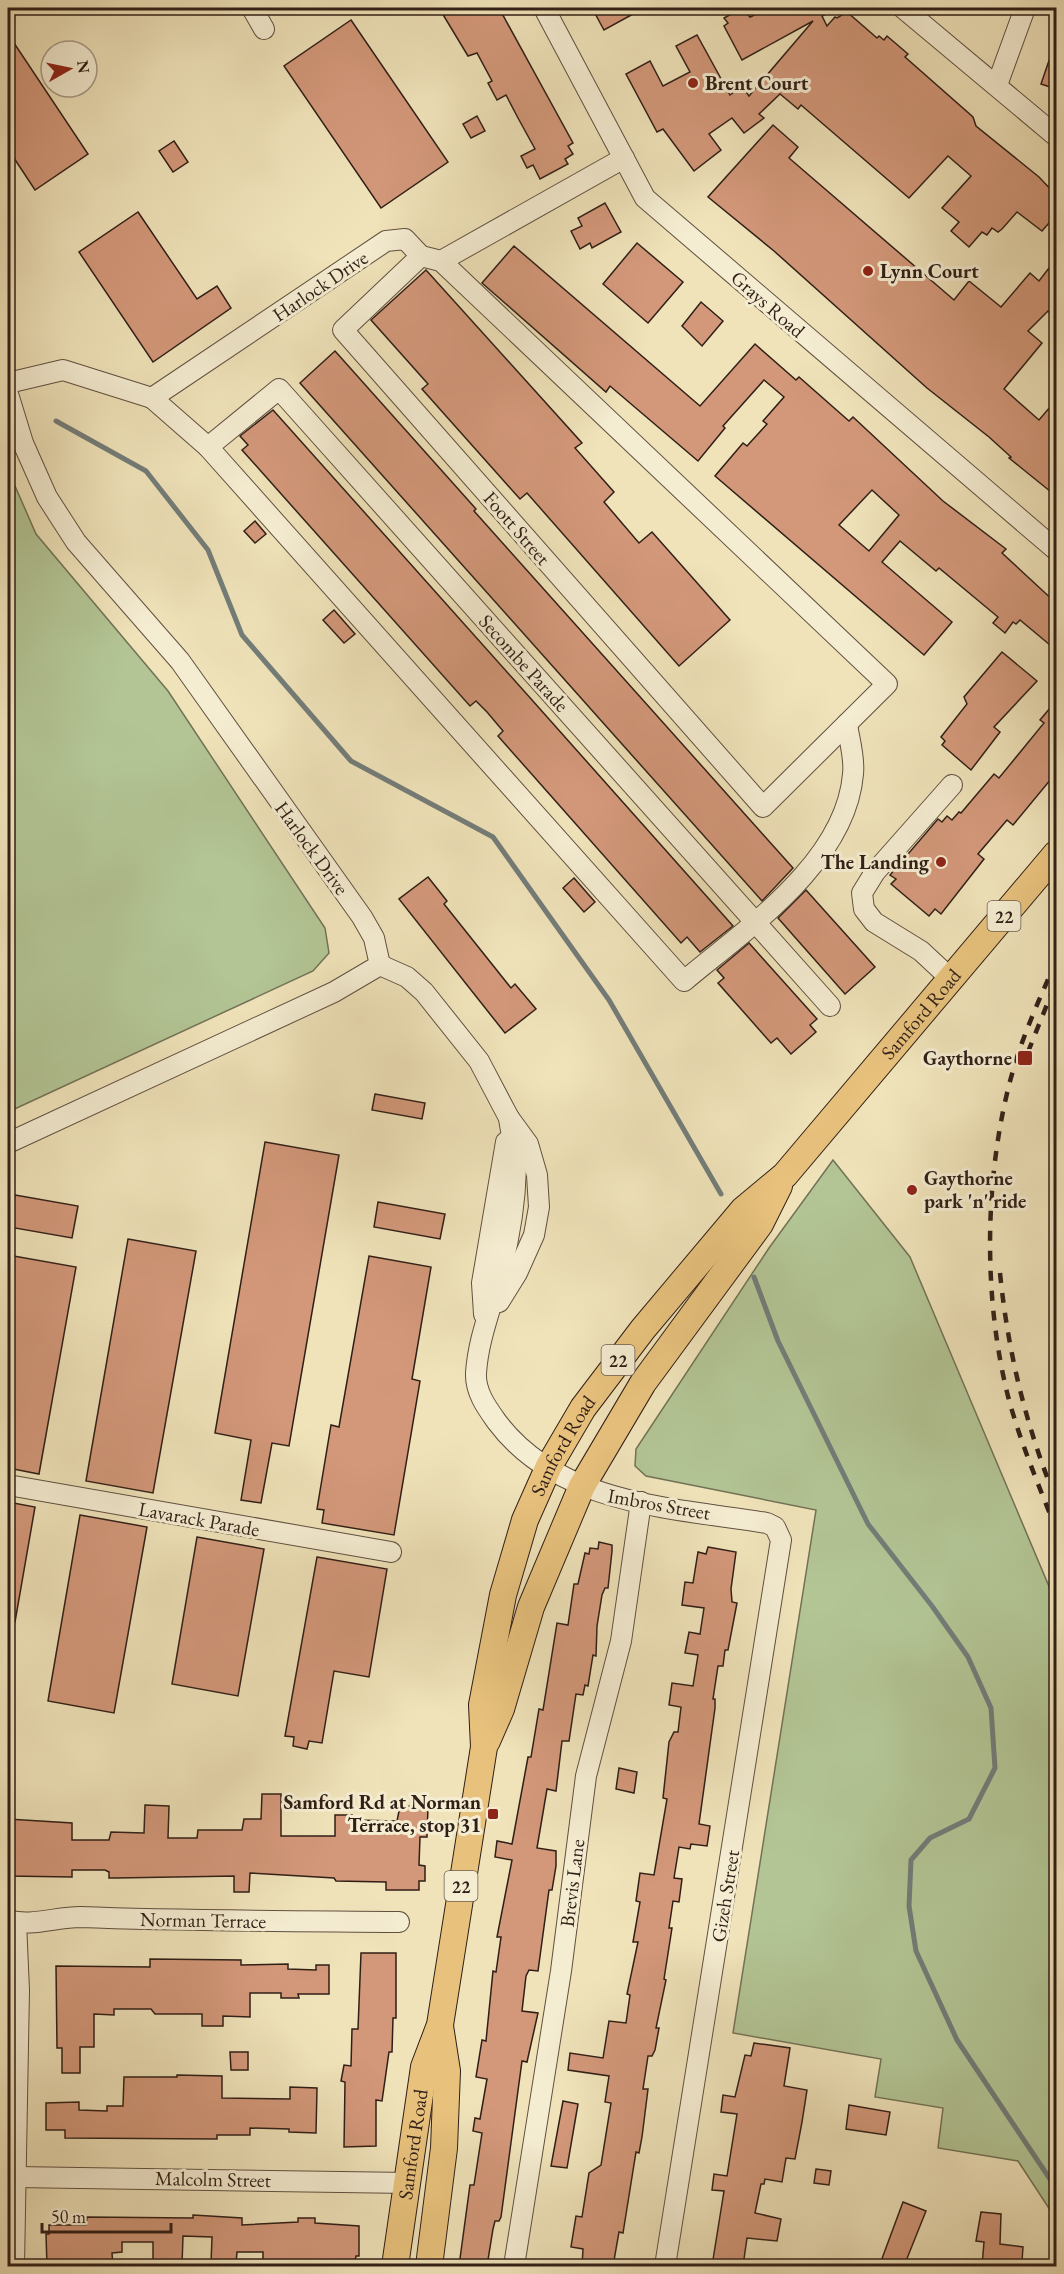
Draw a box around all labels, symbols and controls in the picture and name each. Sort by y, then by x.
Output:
north arrow [39,39,99,99]
text: N [72,59,95,75]
place label: Brent Court [705,70,809,96]
marker: Brent Court [686,76,700,90]
street label: Harlock Drive [267,244,373,327]
place label: Lynn Court [880,258,979,284]
marker: Lynn Court [861,264,875,278]
street label: Grays Road [725,265,811,344]
street label: Foott Street [478,486,557,571]
street label: Secombe Parade [473,609,575,717]
street label: Harlock Drive [269,796,355,900]
place label: The Landing [821,849,930,875]
marker: The Landing [934,855,948,869]
road number: 22 [988,901,1020,931]
street label: Samford Road [875,962,967,1065]
place label: Gaythorne [923,1045,1012,1071]
marker: Gaythorne [1016,1049,1034,1067]
place label: Gaythorne park 'n' ride [924,1165,1026,1214]
marker: Gaythorne park 'n' ride [905,1183,919,1197]
road number: 22 [602,1345,634,1375]
street label: Samford Road [524,1389,602,1500]
street label: Imbros Street [606,1482,713,1526]
street label: Lavarack Parade [136,1496,262,1542]
place label: Samford Rd at Norman Terrace, stop 31 [283,1789,481,1838]
marker: Samford Rd at Norman Terrace, stop 31 [486,1807,500,1821]
street label: Brevis Lane [554,1837,590,1928]
street label: Gizeh Street [705,1847,745,1944]
road number: 22 [444,1871,478,1901]
street label: Norman Terrace [140,1906,267,1934]
street label: Samford Road [392,2086,434,2201]
street label: Malcolm Street [155,2165,272,2193]
scale bar [42,2196,171,2234]
text: 50 m [51,2205,86,2228]

